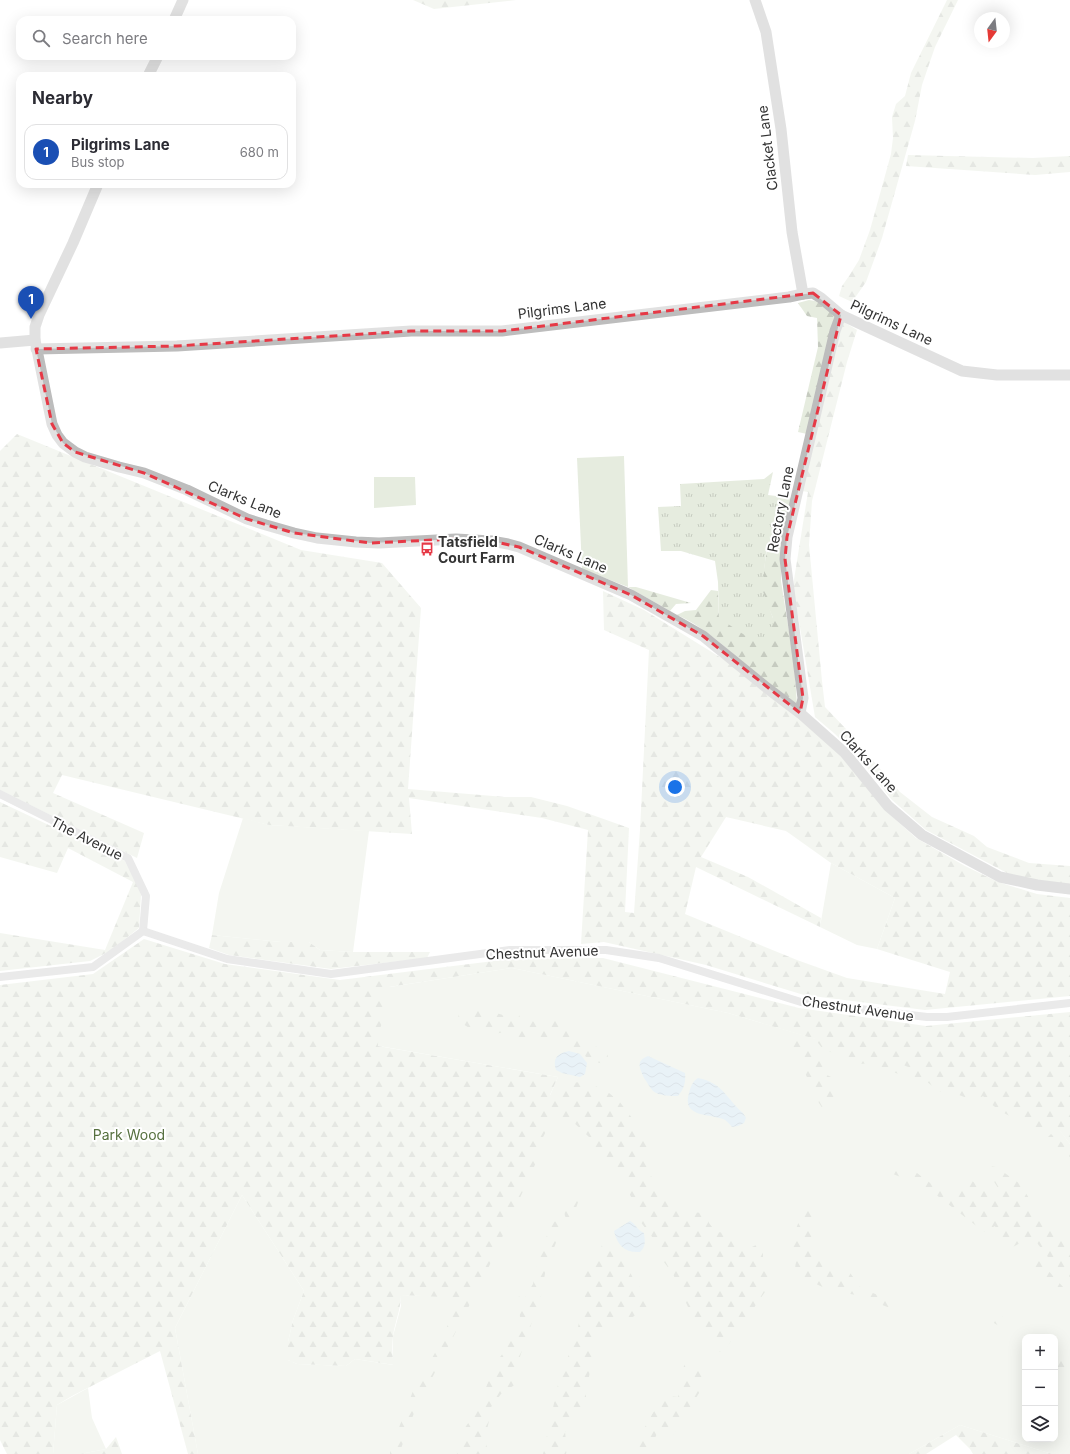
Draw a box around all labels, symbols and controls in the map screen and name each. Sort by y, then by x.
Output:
north arrow [974,12,1010,48]
search box [16,16,296,60]
icon: search [30,27,52,49]
text: Search here [62,29,148,48]
text: Nearby [32,88,93,108]
street label: Clacket Lane [753,104,781,192]
text: Pilgrims Lane [71,135,170,154]
text: 1 [43,144,49,160]
text: 680 m [240,144,279,160]
text: Bus stop [71,154,124,170]
pin: 1 [18,286,44,319]
street label: Pilgrims Lane [517,294,607,322]
street label: Pilgrims Lane [848,295,936,349]
street label: Rectory Lane [763,465,797,553]
street label: Clarks Lane [206,476,284,522]
street label: Clarks Lane [532,530,610,576]
place label: Tatsfield Court Farm [438,533,515,566]
bus stop icon: Tatsfield Court Farm [419,541,435,557]
street label: Clarks Lane [837,726,901,796]
your location [665,777,685,797]
street label: The Avenue [48,813,126,863]
street label: Chestnut Avenue [485,942,599,962]
street label: Chestnut Avenue [801,992,915,1024]
park label: Park Wood [93,1126,165,1143]
map controls [1022,1334,1058,1442]
button: + [1022,1334,1058,1370]
button: − [1022,1370,1058,1406]
button: layers [1022,1406,1058,1442]

